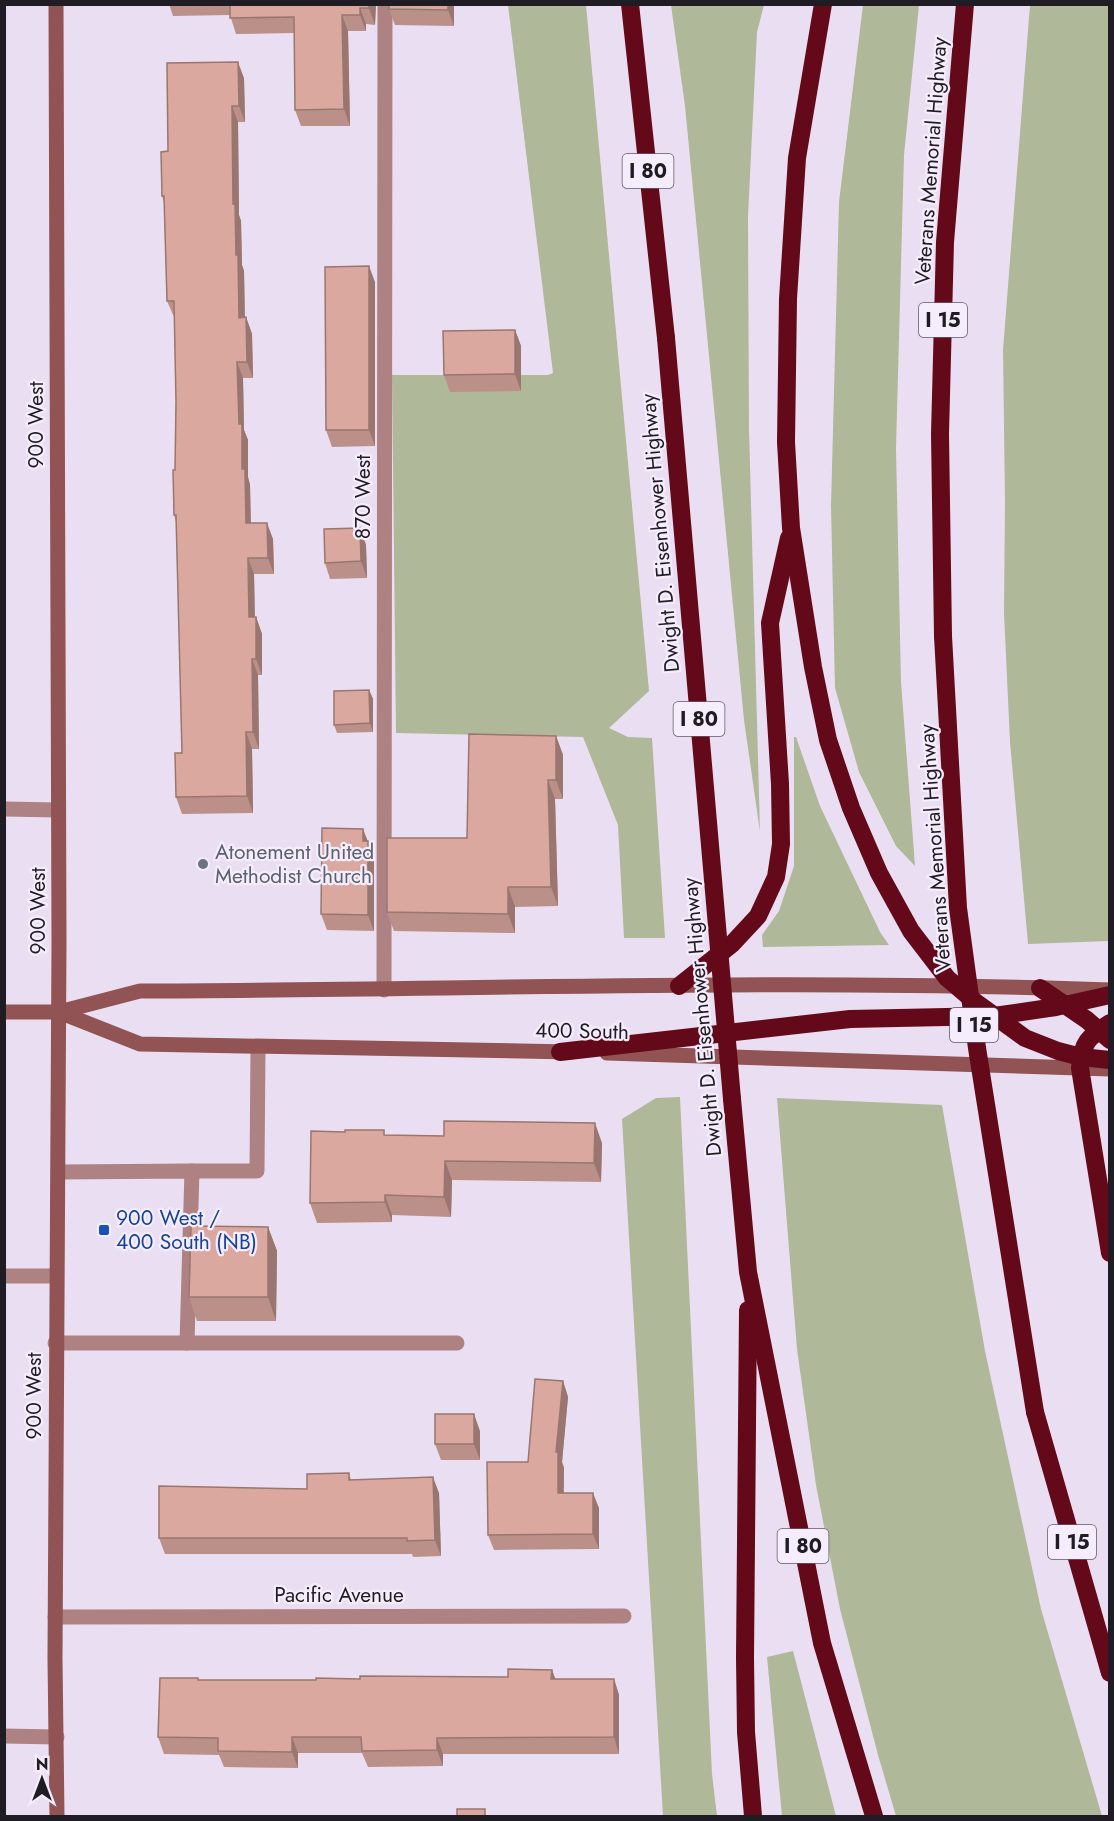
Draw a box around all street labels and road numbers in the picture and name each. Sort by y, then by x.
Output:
street label: Veterans Memorial Highway [907,35,955,286]
road number: I 80 [622,154,674,188]
road number: I 15 [919,303,967,337]
street label: 900 West [21,381,51,469]
street label: Dwight D. Eisenhower Highway [633,392,687,674]
street label: 870 West [348,455,378,539]
road number: I 80 [674,702,724,736]
street label: Veterans Memorial Highway [911,722,959,973]
street label: 900 West [23,867,53,955]
street label: Dwight D. Eisenhower Highway [675,876,729,1158]
road number: I 15 [950,1008,998,1042]
street label: 400 South [535,1015,629,1047]
street label: 900 West [19,1352,49,1440]
road number: I 15 [1048,1525,1096,1559]
road number: I 80 [778,1529,828,1563]
street label: Pacific Avenue [274,1580,404,1610]

